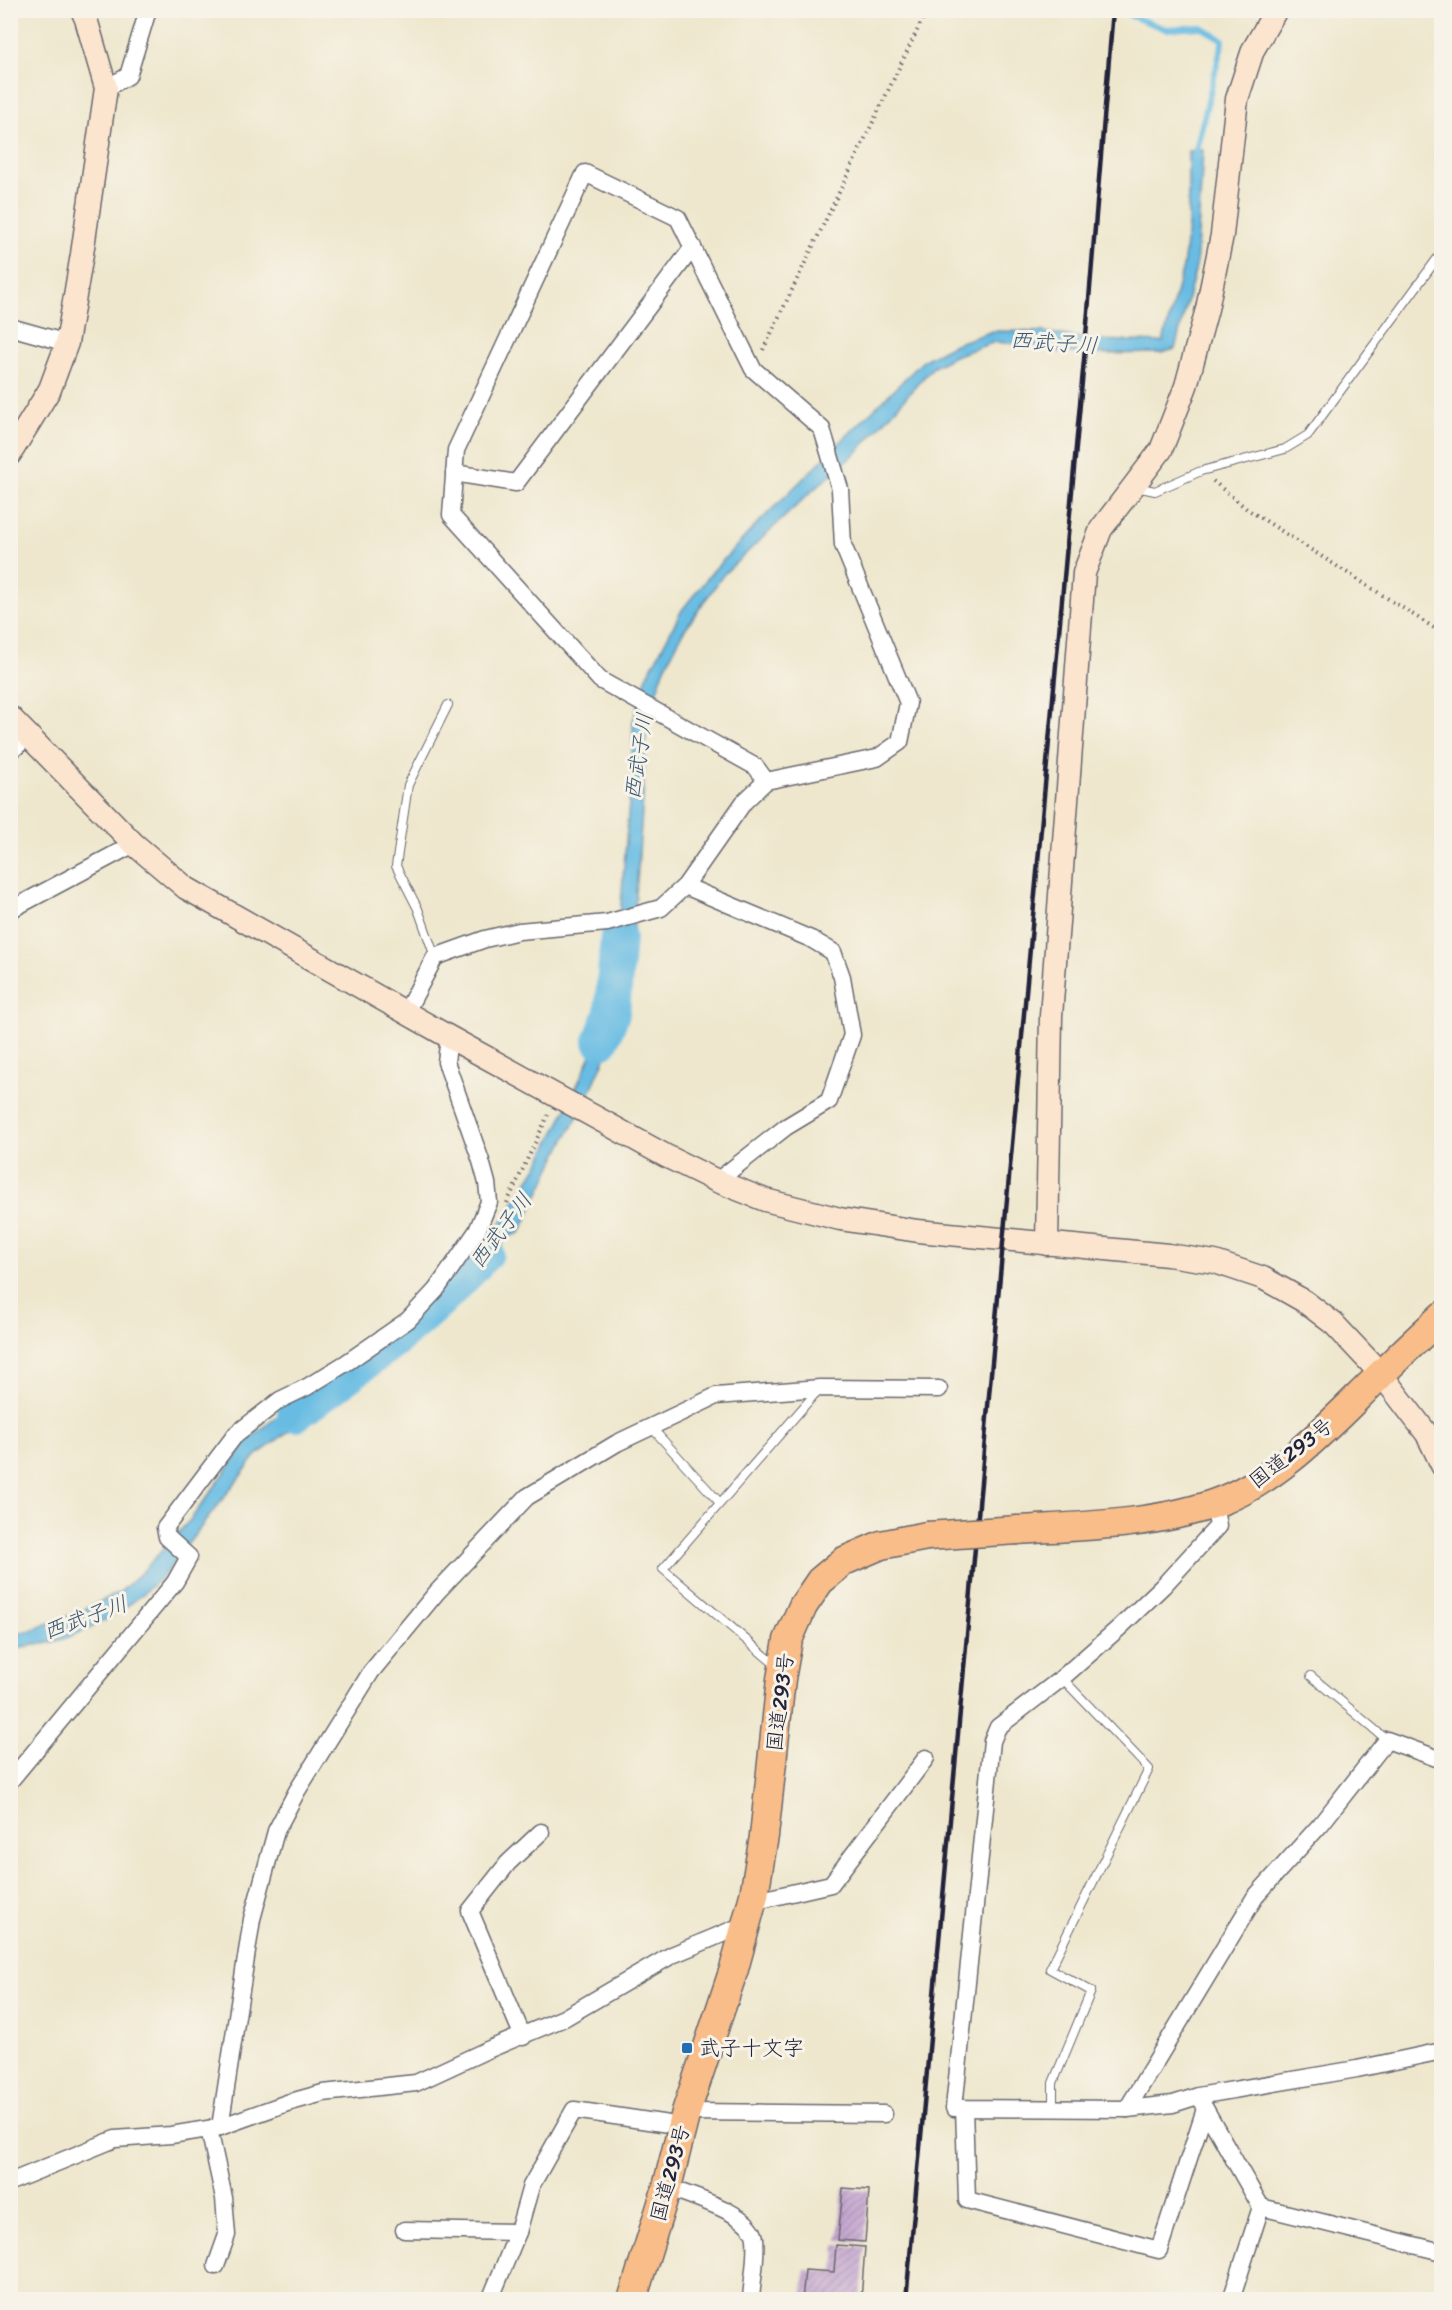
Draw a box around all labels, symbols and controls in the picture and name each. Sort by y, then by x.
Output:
water label: 西武子川 [1009,320,1099,365]
water label: 西武子川 [612,710,665,803]
water label: 西武子川 [458,1183,542,1277]
street label: 国道293号 [1240,1407,1342,1499]
water label: 西武子川 [37,1584,133,1651]
street label: 国道293号 [755,1650,805,1754]
place label: 武子十文字 [699,2029,804,2067]
marker: 武子十文字 [680,2041,694,2055]
street label: 国道293号 [639,2120,701,2226]

